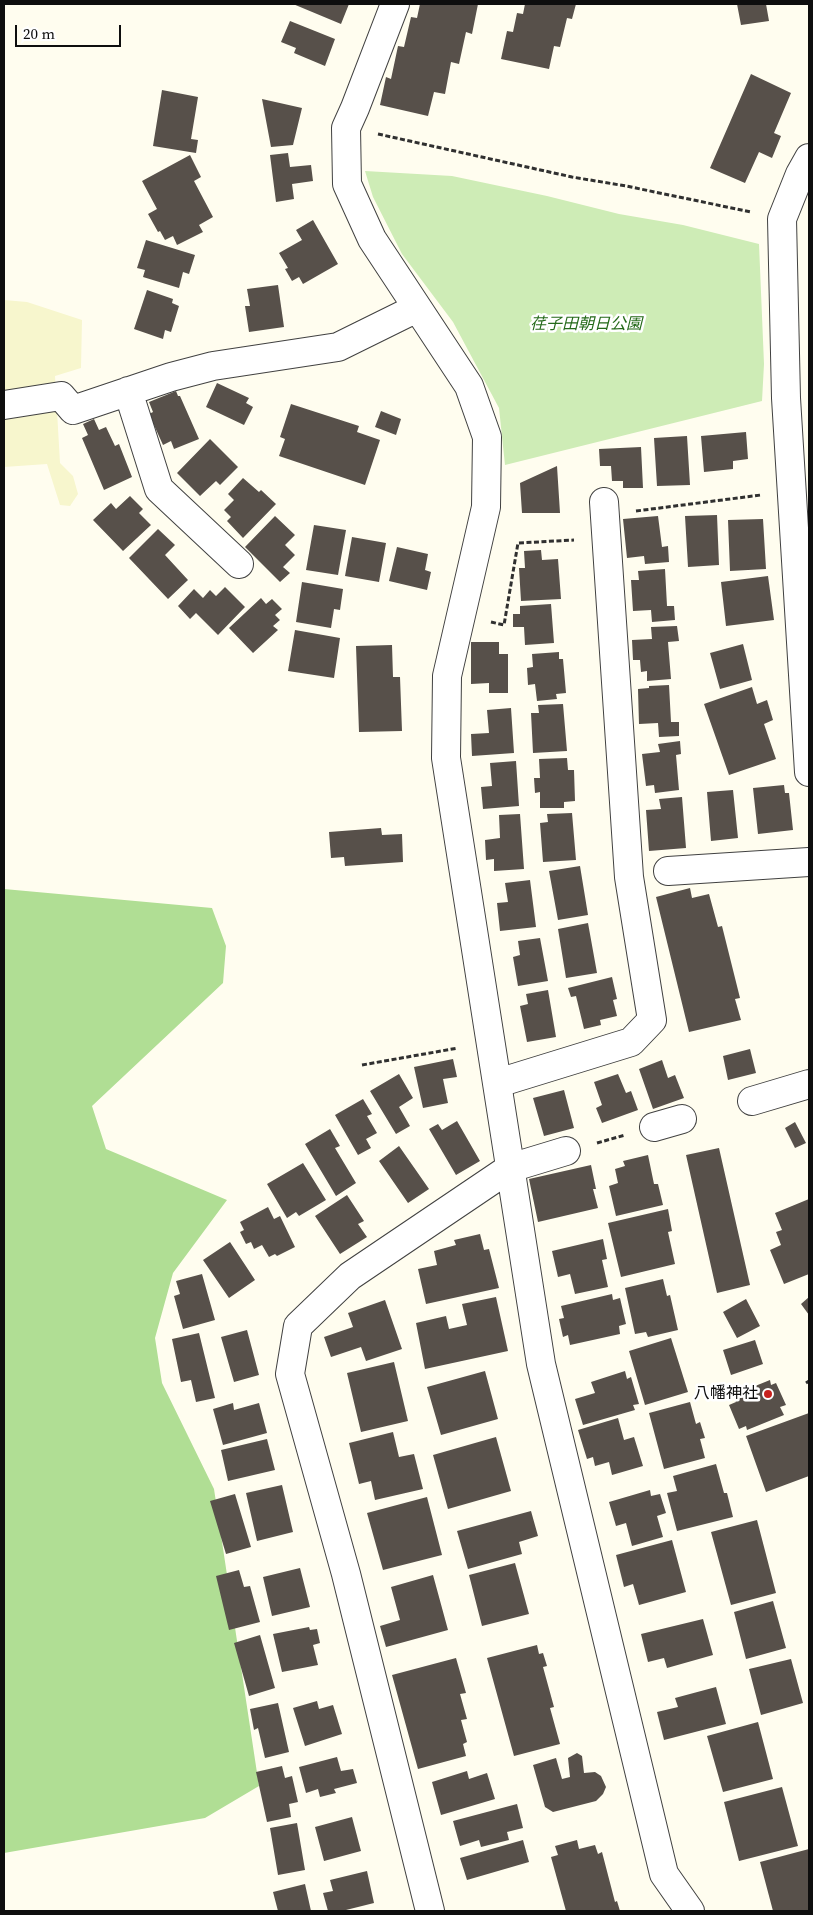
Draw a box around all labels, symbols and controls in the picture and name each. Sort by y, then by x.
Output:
scale bar [18,15,124,47]
text: 20 m [23,23,55,44]
park label: 荏子田朝日公園 [530,315,642,335]
place label: 八幡神社 [694,1384,758,1404]
marker: 八幡神社 [762,1388,774,1400]

